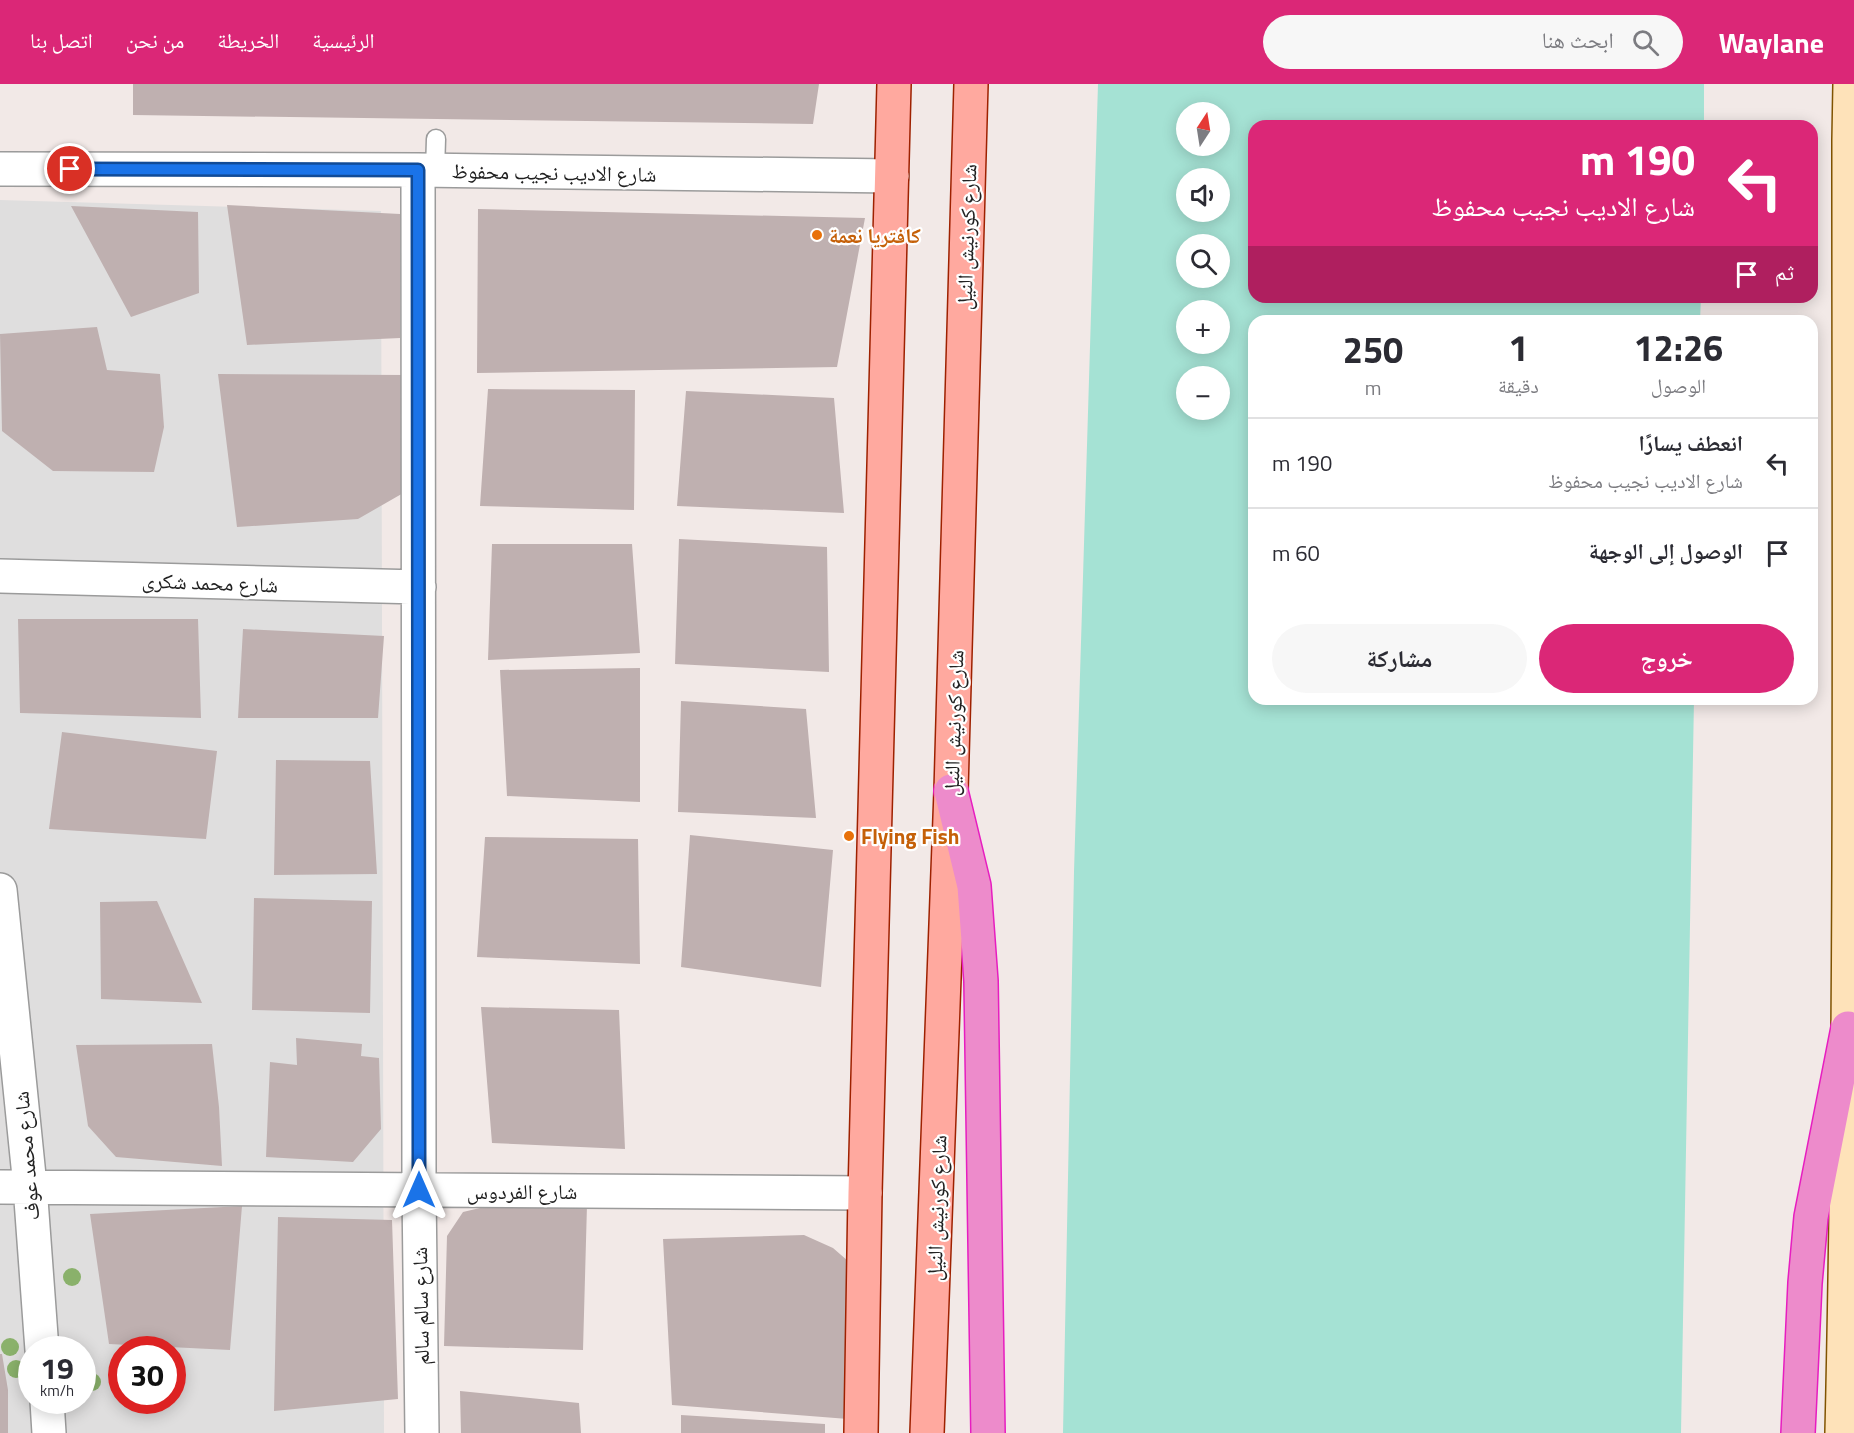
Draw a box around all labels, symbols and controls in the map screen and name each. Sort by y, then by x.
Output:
search box [1263,15,1683,69]
text: Waylane [1719,21,1824,64]
text: ابحث هنا [1542,23,1614,57]
text: اتصل بنا [30,24,93,56]
text: من نحن [126,24,184,56]
text: الخريطة [217,24,279,56]
text: الرئيسية [312,24,374,56]
icon: search [1629,26,1662,59]
north arrow [1176,102,1230,156]
map controls [1176,102,1230,420]
text: 190 m [1580,127,1695,191]
pin [44,143,95,194]
icon: left [1716,144,1794,222]
icon: arrive [53,152,86,185]
street label: شارع الاديب نجيب محفوظ [451,154,657,190]
street label: شارع كورنيش النيل [947,163,985,311]
button: sound [1176,168,1230,222]
text: شارع الاديب نجيب محفوظ [1432,185,1695,226]
place label: كافتريا نعمة [829,219,921,251]
marker: كافتريا نعمة [810,228,824,242]
button: search [1176,234,1230,288]
text: ثم [1775,255,1794,289]
icon: arrive [1730,258,1763,291]
button: + [1176,300,1230,354]
text: 1 [1508,320,1528,375]
text: 12:26 [1633,320,1723,375]
text: 250 [1343,322,1403,377]
button: − [1176,366,1230,420]
text: دقيقة [1498,370,1539,401]
text: الوصول [1651,370,1706,401]
text: m [1365,372,1381,403]
text: انعطف يسارًا [1638,426,1743,460]
text: 190 m [1272,446,1332,480]
icon: left [1761,447,1794,480]
text: شارع الاديب نجيب محفوظ [1548,465,1743,496]
text: الوصول إلى الوجهة [1589,534,1743,568]
text: 60 m [1272,536,1320,570]
icon: arrive [1761,537,1794,570]
street label: شارع محمد شكرى [141,564,279,600]
button: مشاركة [1272,624,1527,693]
button: خروج [1539,624,1794,693]
street label: شارع كورنيش النيل [934,649,972,797]
place label: Flying Fish [861,820,959,852]
marker: Flying Fish [842,829,856,843]
street label: شارع محمد عوف [4,1090,48,1222]
street label: شارع كورنيش النيل [917,1134,955,1282]
position arrow [387,1158,451,1222]
street label: شارع الفردوس [467,1175,577,1207]
street label: شارع سالم سالم [403,1246,437,1366]
speed limit sign: 30 [108,1336,186,1414]
text: 19 [40,1345,74,1391]
text: km/h [40,1379,74,1402]

